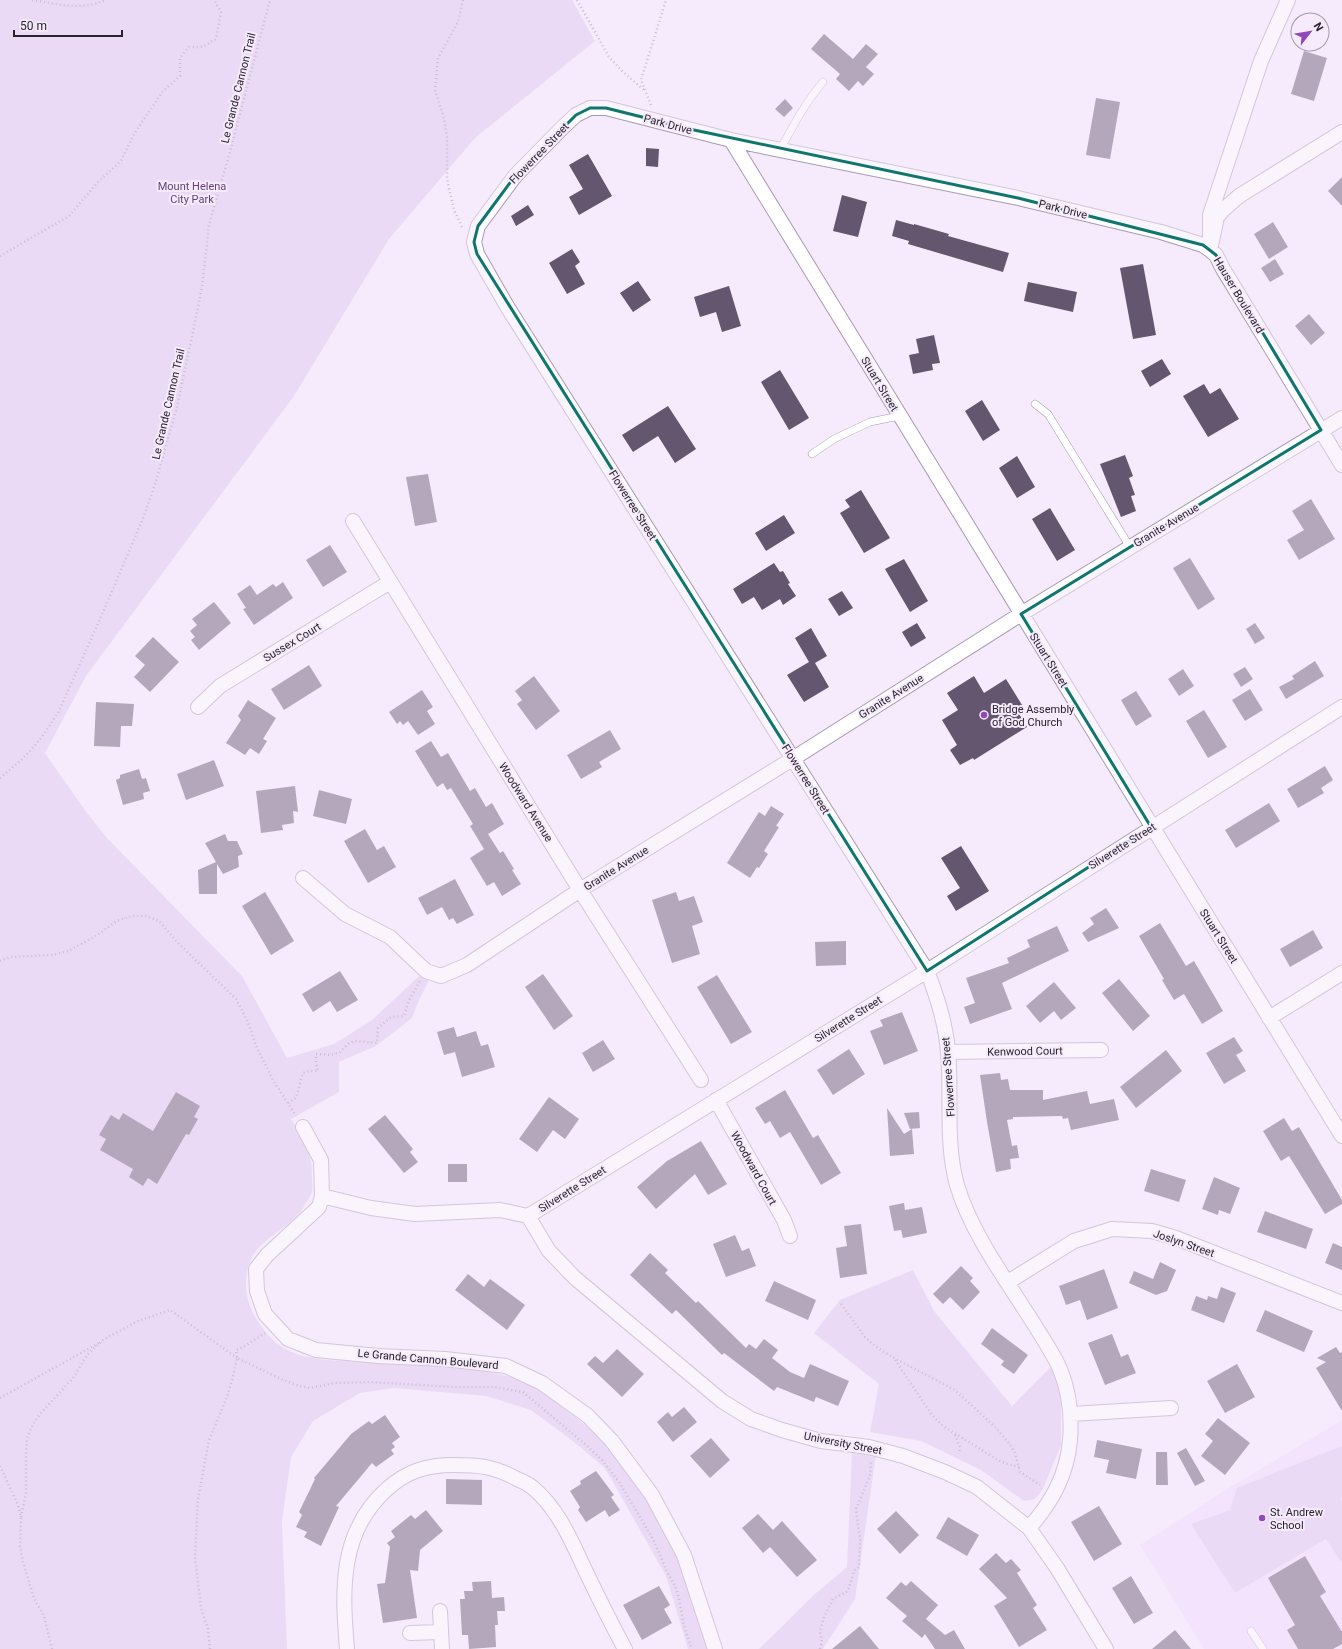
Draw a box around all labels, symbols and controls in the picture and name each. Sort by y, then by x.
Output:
scale bar [14,12,122,38]
north arrow [1290,12,1330,52]
text: 50 m [20,19,47,33]
text: N [1311,20,1326,34]
street label: Le Grande Cannon Trail [218,31,259,145]
street label: Park Drive [642,112,694,137]
street label: Flowerree Street [507,120,572,187]
park label: Mount Helena City Park [158,180,226,206]
street label: Park Drive [1037,197,1089,222]
street label: Hauser Boulevard [1211,255,1266,336]
street label: Le Grande Cannon Trail [149,347,188,461]
street label: Stuart Street [858,355,901,414]
street label: Flowerree Street [606,468,659,543]
street label: Granite Avenue [1131,501,1201,550]
street label: Sussex Court [261,620,324,665]
street label: Stuart Street [1027,631,1071,690]
street label: Granite Avenue [856,671,926,722]
place label: Bridge Assembly of God Church [992,703,1075,729]
marker: Bridge Assembly of God Church [979,710,989,720]
street label: Flowerree Street [779,742,832,817]
street label: Woodward Avenue [496,760,555,844]
street label: Silverette Street [1086,820,1159,872]
street label: Granite Avenue [581,843,651,894]
street label: Stuart Street [1197,907,1241,966]
street label: Silverette Street [812,993,885,1045]
street label: Flowerree Street [939,1036,958,1117]
street label: Kenwood Court [987,1044,1063,1059]
street label: Woodward Court [728,1129,779,1208]
street label: Silverette Street [536,1163,609,1215]
street label: Joslyn Street [1152,1227,1216,1260]
street label: Le Grande Cannon Boulevard [357,1347,499,1372]
street label: University Street [803,1430,884,1458]
place label: St. Andrew School [1270,1506,1324,1532]
marker: St. Andrew School [1257,1513,1267,1523]

